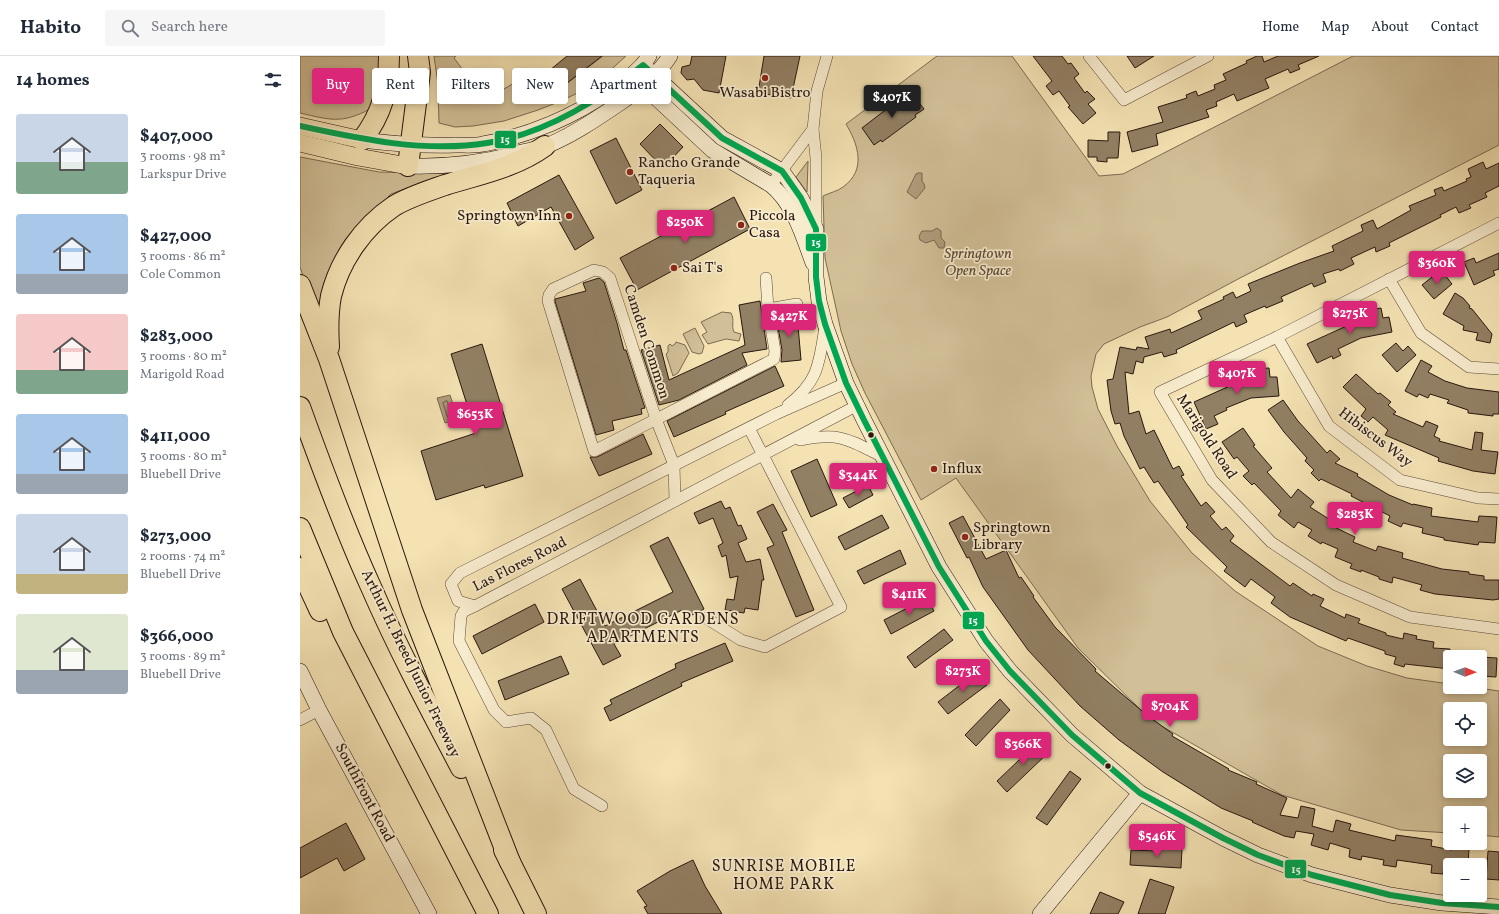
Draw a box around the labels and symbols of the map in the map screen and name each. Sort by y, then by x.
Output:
marker: Wasabi Bistro [760,73,770,83]
place label: Wasabi Bistro [720,83,810,104]
pin: $407K [864,85,920,119]
line badge: 15 [494,130,517,149]
text: 15 [500,133,510,148]
place label: Rancho Grande Taqueria [638,153,740,191]
marker: Rancho Grande Taqueria [625,167,635,177]
place label: Springtown Inn [457,206,561,227]
place label: Piccola Casa [749,206,795,244]
pin: $250K [657,210,713,244]
marker: Springtown Inn [564,211,574,221]
marker: Piccola Casa [736,220,746,230]
line badge: 15 [805,233,827,252]
text: 15 [811,236,821,251]
park label: Springtown Open Space [944,244,1012,282]
pin: $360K [1409,251,1465,285]
place label: Sai T's [682,258,723,279]
marker: Sai T's [669,263,679,273]
street label: Camden Common [618,282,674,402]
pin: $275K [1322,301,1378,335]
pin: $427K [761,304,817,338]
pin: $407K [1209,361,1265,395]
street label: Marigold Road [1171,390,1241,484]
pin: $653K [447,402,503,436]
street label: Hibiscus Way [1333,403,1417,473]
unlabelled marker [866,430,876,440]
place label: Influx [942,459,982,480]
pin: $344K [830,463,886,497]
marker: Influx [929,464,939,474]
pin: $283K [1327,502,1383,536]
place label: Springtown Library [973,518,1051,556]
street label: Las Flores Road [469,532,571,598]
marker: Springtown Library [960,532,970,542]
street label: Arthur H. Breed Junior Freeway [355,566,465,762]
pin: $411K [881,582,937,616]
district label: DRIFTWOOD GARDENS APARTMENTS [546,609,740,649]
line badge: 15 [962,611,985,630]
text: 15 [968,614,978,629]
north arrow [1443,650,1487,694]
pin: $273K [935,659,991,693]
pin: $704K [1142,694,1198,728]
pin: $366K [995,732,1051,766]
street label: Southfront Road [329,740,399,846]
unlabelled marker [1103,761,1113,771]
pin: $546K [1129,824,1185,858]
district label: SUNRISE MOBILE HOME PARK [712,856,856,896]
line badge: 15 [1284,859,1307,879]
text: 15 [1291,863,1301,878]

